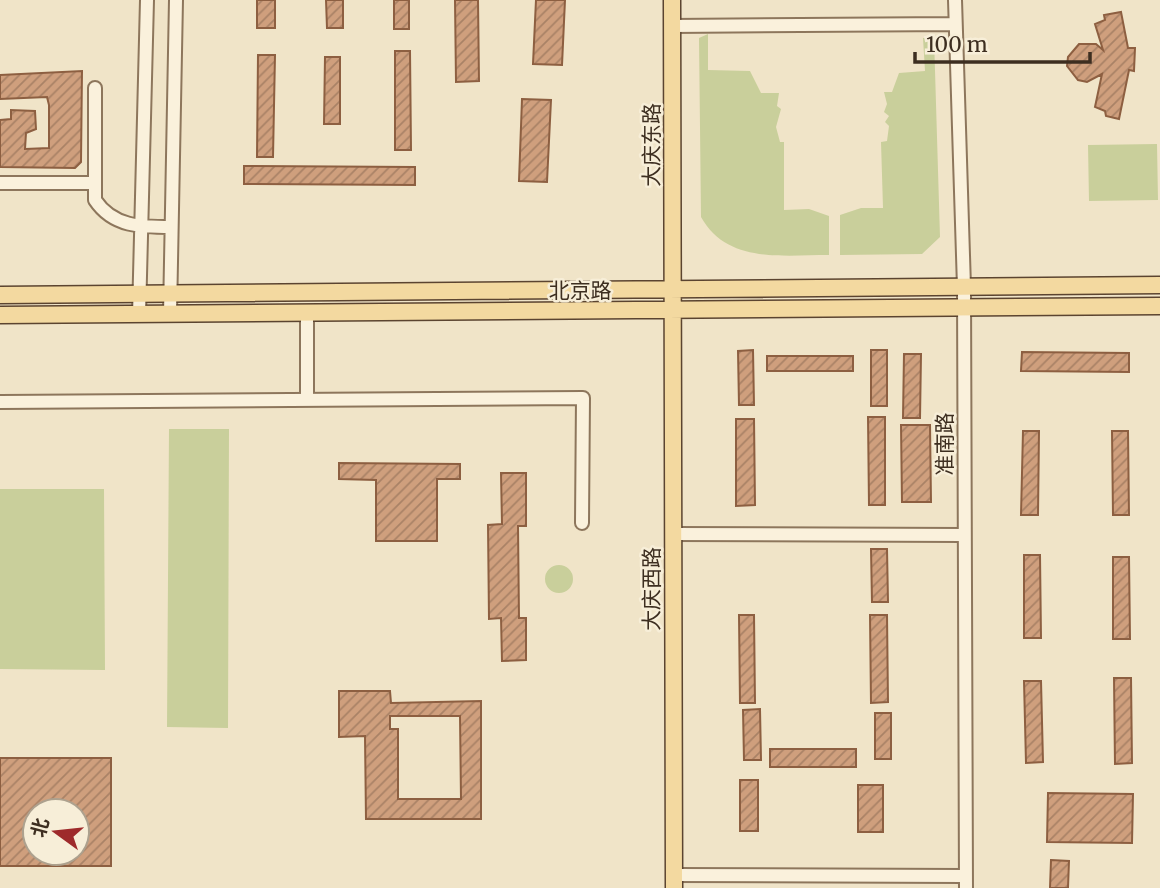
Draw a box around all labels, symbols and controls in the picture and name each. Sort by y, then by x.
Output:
scale bar [915,21,1090,65]
text: 100 m [926,31,988,58]
street label: 大庆东路 [638,103,665,187]
street label: 北京路 [549,277,612,304]
street label: 准南路 [931,413,958,476]
street label: 大庆西路 [638,547,665,631]
north arrow [21,797,91,867]
text: 北 [26,815,54,840]

